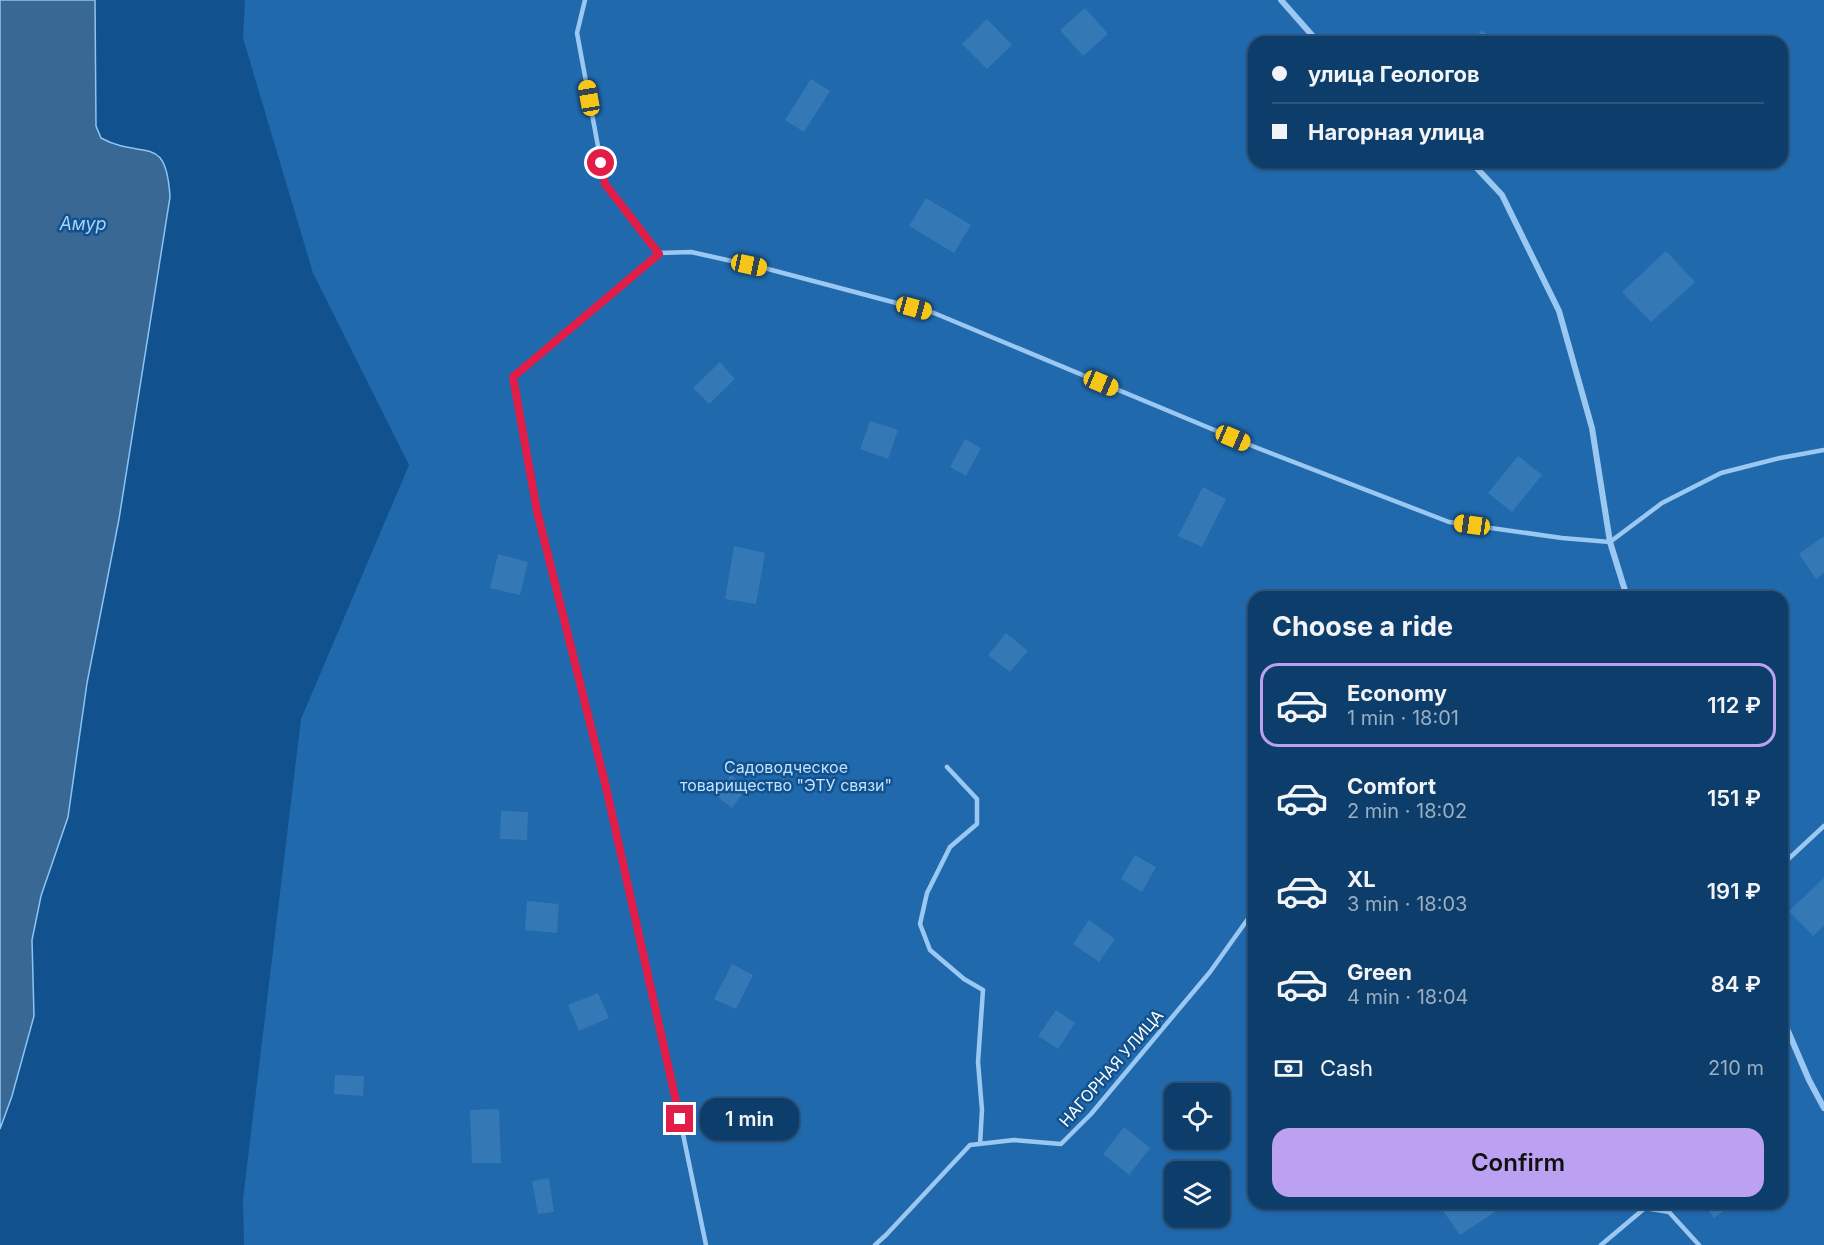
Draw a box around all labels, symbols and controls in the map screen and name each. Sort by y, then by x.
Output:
text: улица Геологов [1308,61,1480,87]
car [577,79,601,117]
text: Нагорная улица [1308,119,1485,145]
route start [587,149,614,176]
water label: Амур [58,213,107,234]
car [730,252,768,278]
car [894,295,934,321]
car [1081,368,1121,398]
car [1213,423,1253,453]
car [1453,514,1491,536]
text: Choose a ride [1272,610,1453,643]
icon: car [1275,678,1329,732]
text: Economy [1347,680,1447,706]
text: 112 ₽ [1707,692,1761,718]
text: 1 min · 18:01 [1347,706,1459,730]
park label: Садоводческое товарищество "ЭТУ связи" [680,757,892,795]
icon: car [1275,771,1329,825]
text: Comfort [1347,773,1436,799]
text: 151 ₽ [1707,785,1761,811]
text: 2 min · 18:02 [1347,799,1467,823]
icon: car [1275,864,1329,918]
text: XL [1347,866,1376,892]
text: 191 ₽ [1707,878,1761,904]
text: 3 min · 18:03 [1347,892,1467,916]
icon: car [1275,957,1329,1011]
text: Green [1347,959,1412,985]
text: 84 ₽ [1711,971,1761,997]
text: 4 min · 18:04 [1347,985,1469,1009]
street label: НАГОРНАЯ УЛИЦА [1055,1005,1167,1131]
icon: cash [1272,1052,1305,1085]
text: Cash [1320,1055,1373,1081]
text: 210 m [1708,1056,1764,1080]
map controls [1164,1083,1230,1227]
button: locate [1164,1083,1230,1149]
callout: 1 min [701,1098,800,1140]
route end [666,1105,693,1132]
text: 1 min [725,1107,774,1131]
button: Confirm [1272,1128,1764,1197]
button: layers [1164,1161,1230,1227]

